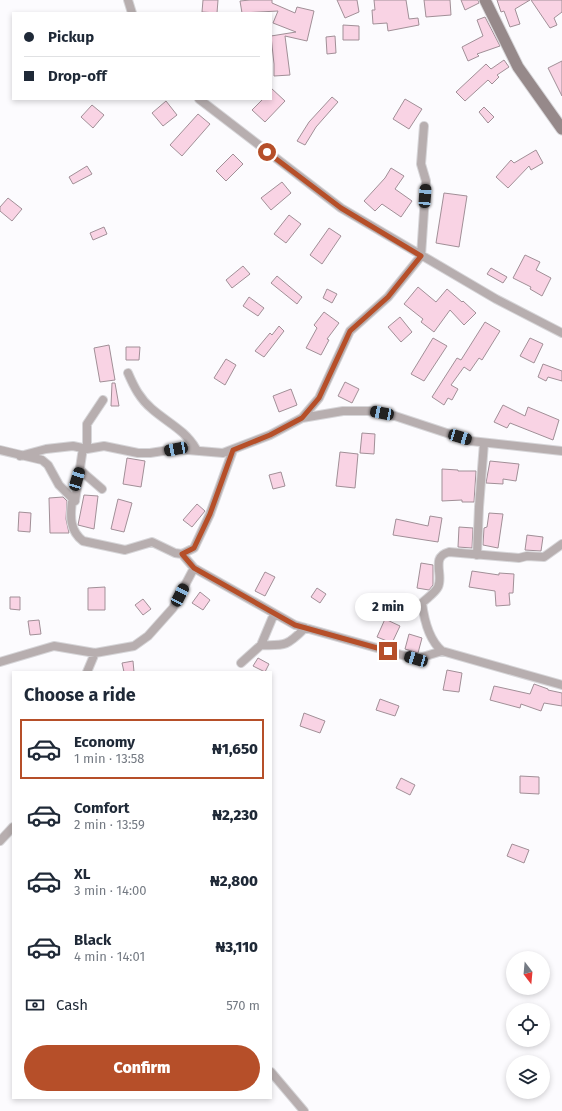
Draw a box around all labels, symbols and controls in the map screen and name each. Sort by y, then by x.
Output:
text: Pickup [48,28,94,46]
text: Drop-off [48,67,107,85]
route start [258,143,276,161]
car [418,184,432,208]
car [369,405,395,421]
car [447,428,473,446]
car [163,441,189,457]
car [68,466,86,492]
car [169,582,191,608]
callout: 2 min [355,593,421,621]
text: 2 min [372,599,404,614]
route end [379,642,397,660]
car [403,650,429,668]
text: Choose a ride [24,684,136,706]
icon: car [26,731,62,767]
text: Economy [74,733,135,751]
text: ₦1,650 [212,740,258,758]
text: 1 min · 13:58 [74,751,144,766]
icon: car [26,797,62,833]
text: Comfort [74,799,130,817]
text: ₦2,230 [212,806,258,824]
text: 2 min · 13:59 [74,817,145,832]
icon: car [26,863,62,899]
text: XL [74,865,90,883]
text: ₦2,800 [210,872,258,890]
text: 3 min · 14:00 [74,883,147,898]
icon: car [26,929,62,965]
text: Black [74,931,111,949]
text: ₦3,110 [215,938,258,956]
text: 4 min · 14:01 [74,949,145,964]
north arrow [506,951,550,995]
map controls [506,951,550,1099]
icon: cash [24,994,46,1016]
text: Cash [56,996,88,1014]
text: 570 m [226,998,260,1013]
button: locate [506,1003,550,1047]
button: Confirm [24,1045,260,1091]
button: layers [506,1055,550,1099]

